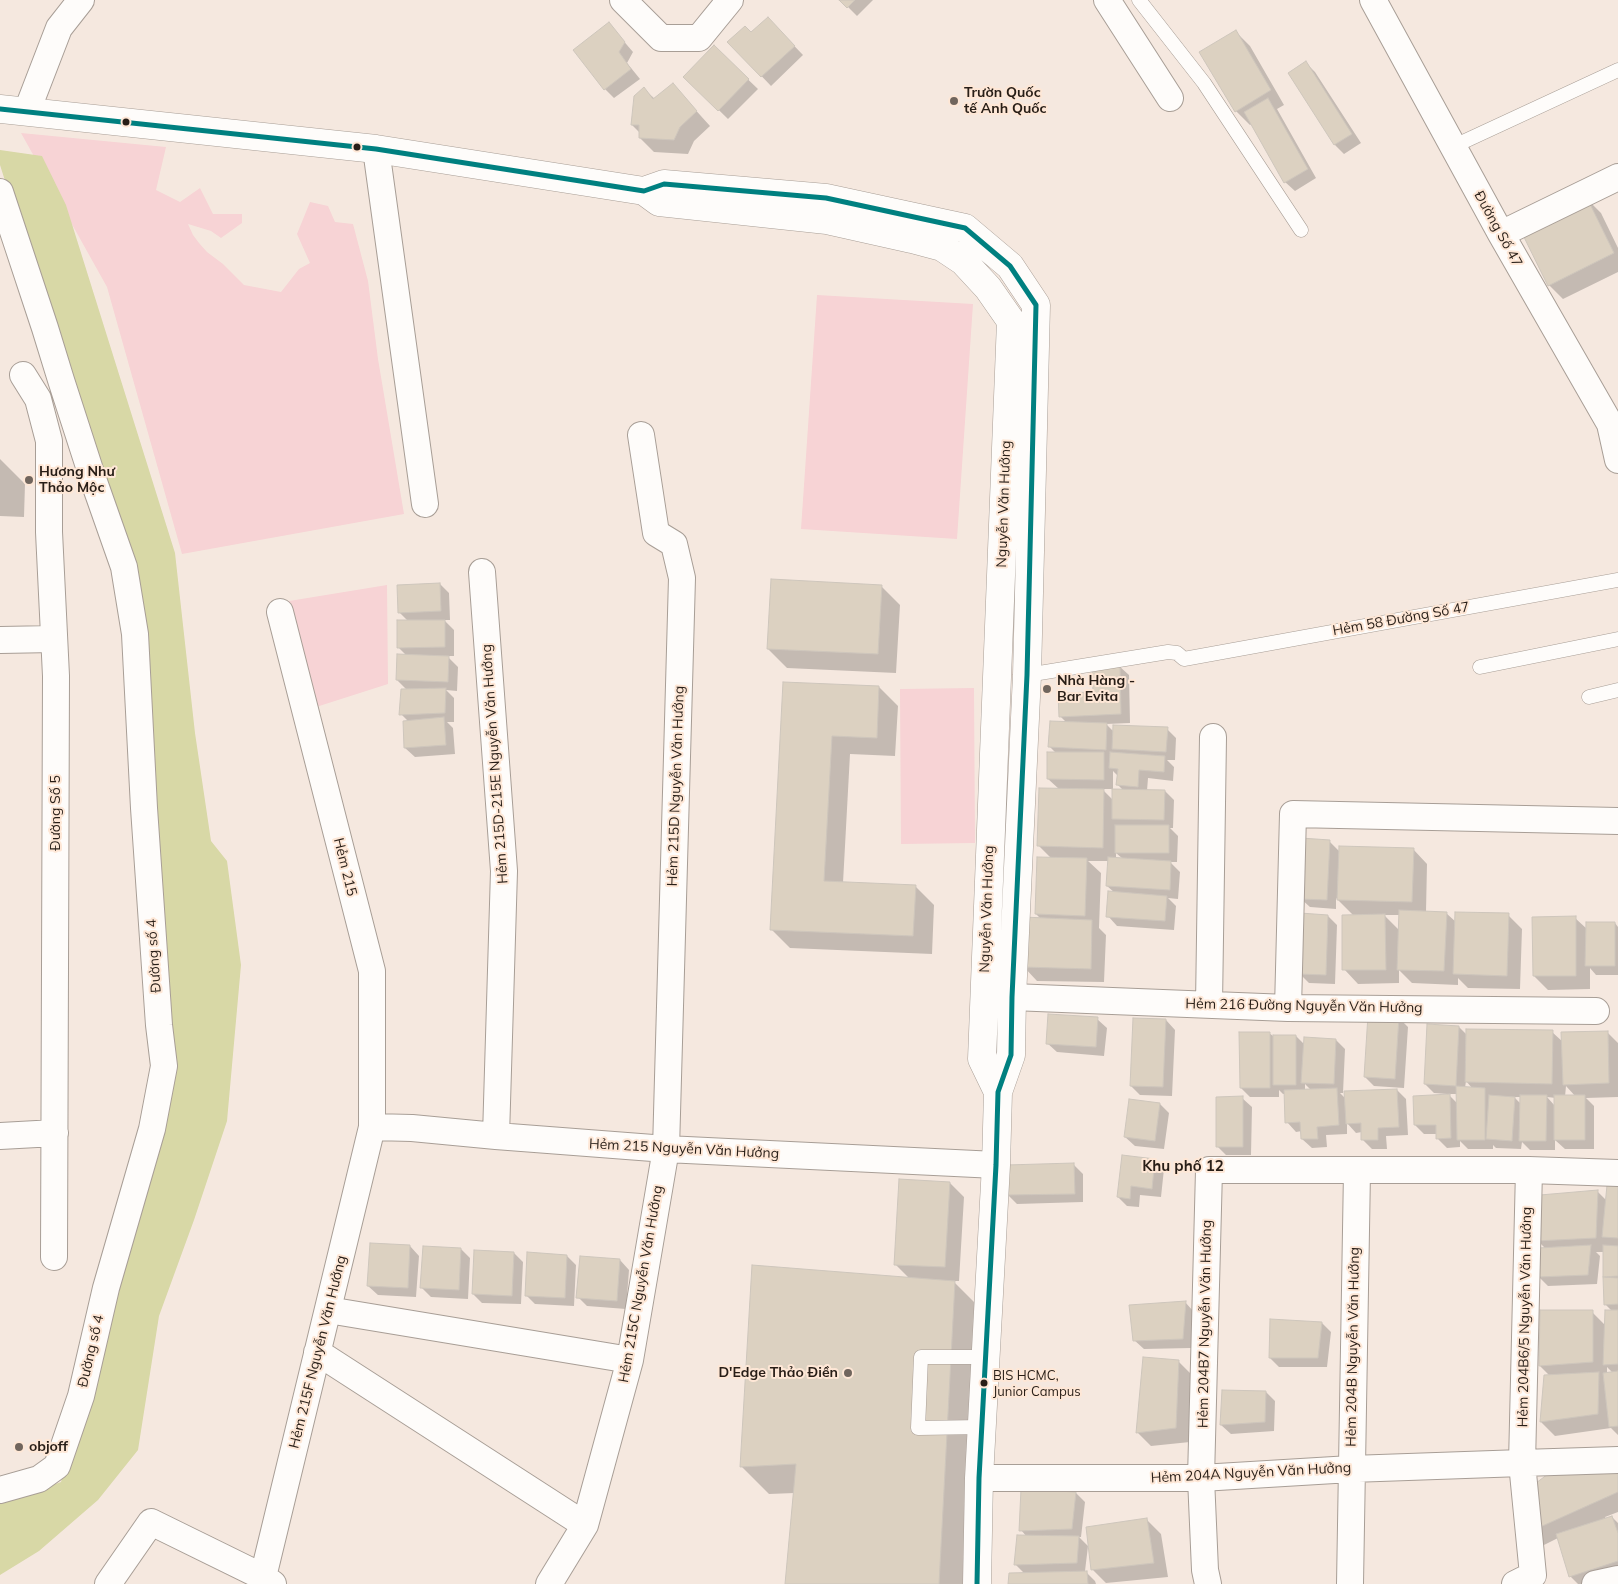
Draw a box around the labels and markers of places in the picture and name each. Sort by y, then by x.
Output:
place label: Trườn Quốc tế Anh Quốc [964,85,1047,118]
marker: Trườn Quốc tế Anh Quốc [948,95,960,107]
unlabelled marker [121,117,131,127]
unlabelled marker [352,142,362,152]
place label: Hương Như Thảo Mộc [39,464,115,497]
marker: Hương Như Thảo Mộc [23,474,35,486]
place label: Nhà Hàng - Bar Evita [1057,673,1135,706]
marker: Nhà Hàng - Bar Evita [1041,683,1053,695]
place label: D'Edge Thảo Điền [718,1365,838,1381]
marker: D'Edge Thảo Điền [842,1367,854,1379]
place label: BIS HCMC, Junior Campus [993,1368,1081,1399]
marker: BIS HCMC, Junior Campus [979,1378,989,1388]
place label: objoff [29,1439,68,1455]
marker: objoff [13,1441,25,1453]

